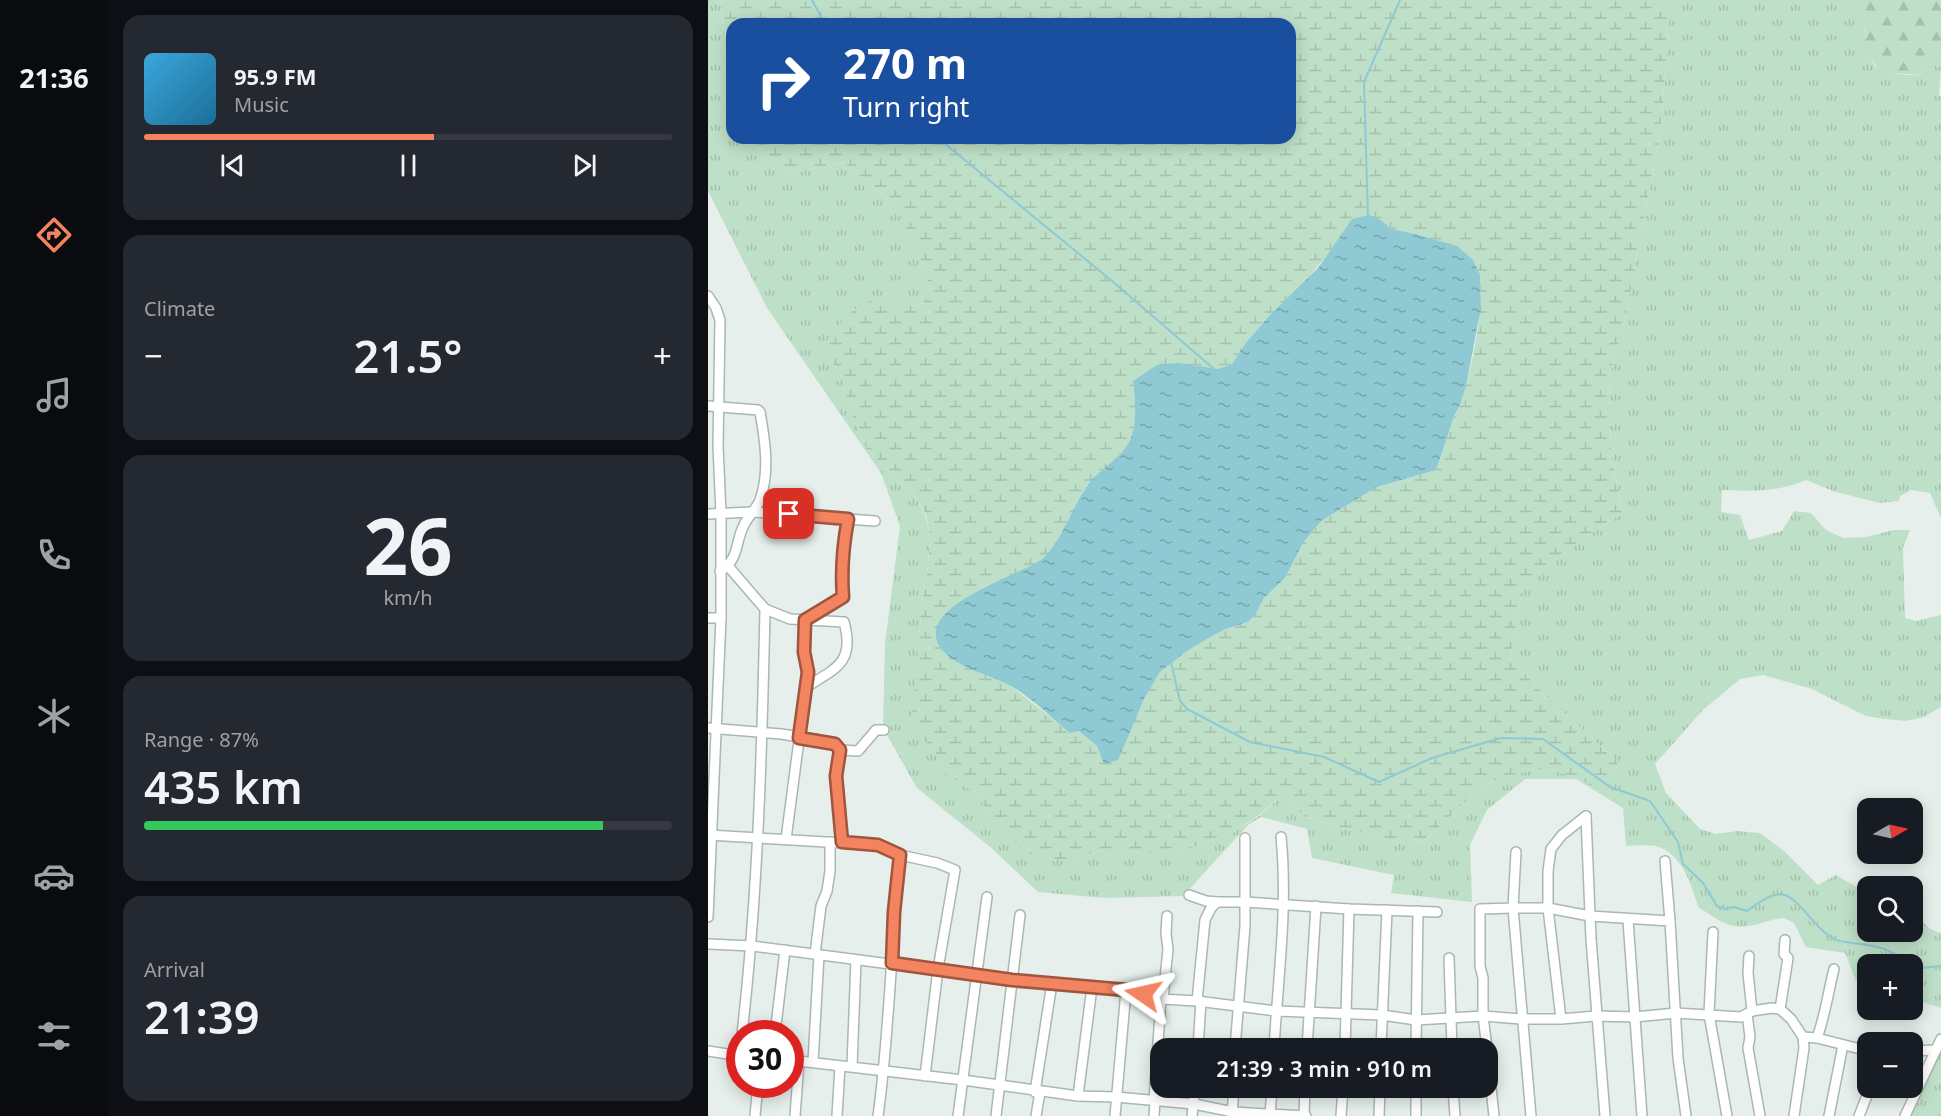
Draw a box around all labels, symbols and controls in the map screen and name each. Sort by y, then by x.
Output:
text: 270 m [843,34,967,91]
icon: right [744,42,822,120]
text: 21:36 [19,59,89,96]
text: 95.9 FM [234,61,316,91]
text: Turn right [843,88,969,125]
text: Music [234,91,289,118]
icon: previous [216,149,249,182]
icon: pause [392,149,425,182]
icon: next [568,149,601,182]
icon: directions [33,214,75,256]
text: Climate [144,295,215,322]
text: 21.5° [354,325,462,386]
text: − [144,333,163,378]
text: + [653,333,672,378]
icon: music [33,374,75,416]
pin [763,488,814,539]
text: 26 [363,492,453,598]
icon: arrive [772,497,805,530]
icon: phone [33,534,75,576]
text: km/h [383,584,433,611]
icon: climate [33,695,75,737]
text: Range · 87% [144,726,259,753]
text: 435 km [144,756,303,817]
north arrow [1857,798,1923,864]
map controls [1857,798,1923,1098]
icon: car [33,855,75,897]
button: search [1857,876,1923,942]
button: + [1857,954,1923,1020]
text: Arrival [144,956,205,983]
position arrow [1111,962,1175,1026]
text: 21:39 [144,986,259,1047]
icon: filters [33,1015,75,1057]
speed limit sign: 30 [726,1020,804,1098]
button: − [1857,1032,1923,1098]
text: 21:39 · 3 min · 910 m [1216,1053,1432,1083]

